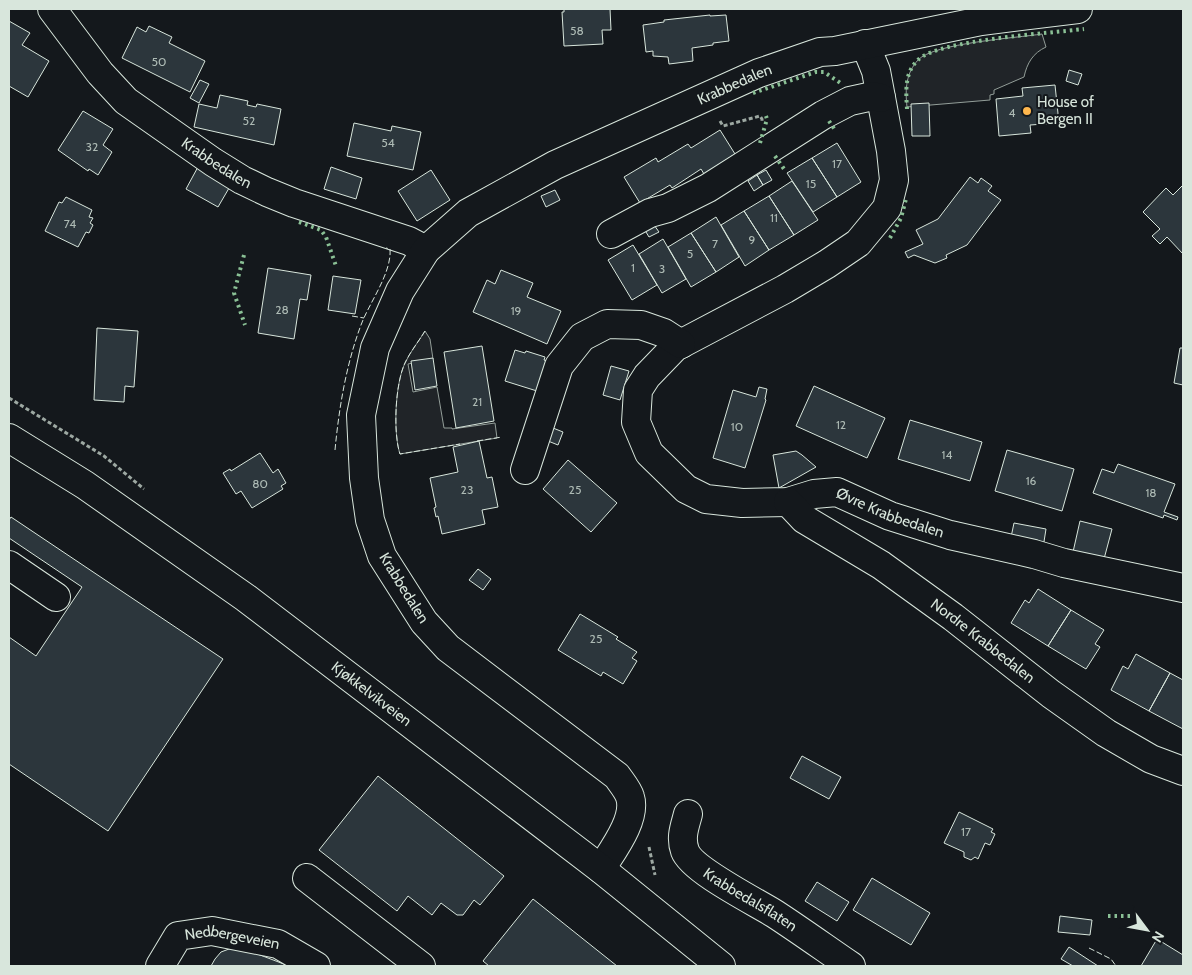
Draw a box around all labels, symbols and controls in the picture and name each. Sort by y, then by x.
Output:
house number: 58 [570,23,584,38]
house number: 50 [152,54,166,69]
street label: Krabbedalen [694,60,774,109]
place label: House of Bergen II [1037,93,1094,128]
house number: 4 [1009,105,1016,120]
marker: House of Bergen II [1021,105,1033,117]
house number: 52 [243,113,255,128]
street label: Krabbedalen [178,134,254,192]
house number: 54 [381,135,395,150]
house number: 32 [86,139,98,154]
house number: 17 [832,156,842,171]
house number: 15 [806,176,816,191]
house number: 11 [770,210,778,225]
house number: 74 [64,216,76,231]
house number: 9 [749,232,756,247]
house number: 7 [712,236,718,251]
house number: 5 [687,246,693,261]
house number: 1 [631,260,635,275]
house number: 3 [659,261,665,276]
house number: 28 [275,302,289,317]
house number: 19 [511,303,522,318]
house number: 21 [472,394,482,409]
house number: 12 [836,417,846,432]
house number: 10 [731,419,743,434]
house number: 14 [942,447,952,462]
house number: 16 [1026,473,1037,488]
house number: 80 [252,476,268,491]
house number: 23 [461,482,473,497]
house number: 25 [569,482,581,497]
street label: Øvre Krabbedalen [833,484,946,542]
house number: 18 [1145,485,1157,500]
street label: Krabbedalen [375,549,433,627]
street label: Nordre Krabbedalen [927,595,1038,687]
house number: 25 [590,631,602,646]
street label: Kjøkkelvikveien [328,658,415,730]
house number: 17 [961,824,971,839]
street label: Krabbedalsflaten [700,864,801,935]
north arrow [1122,905,1172,955]
street label: Nedbergeveien [183,922,281,953]
text: N [1148,928,1168,946]

